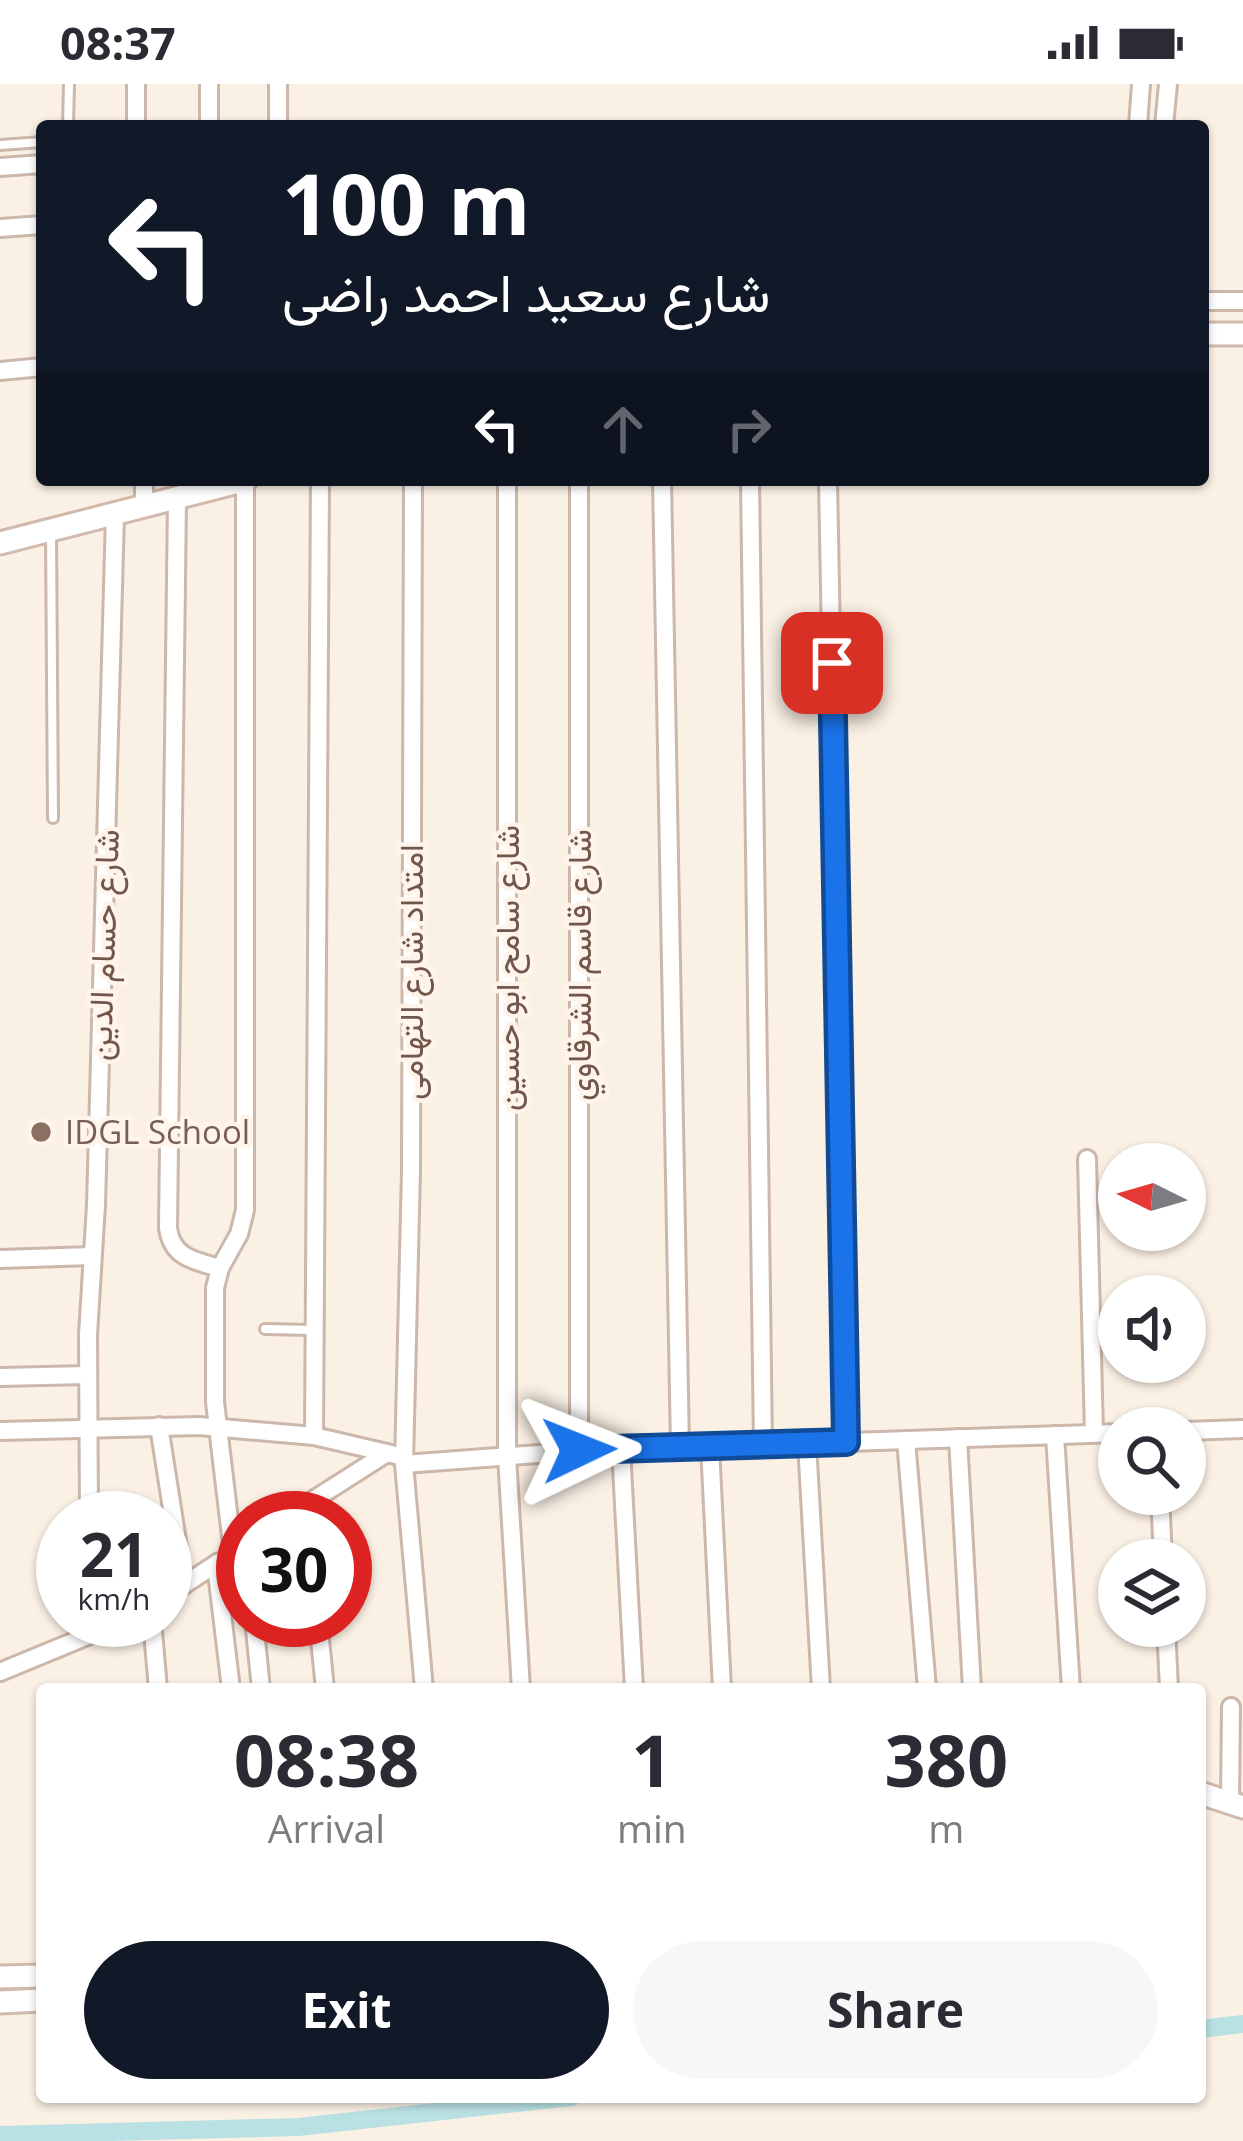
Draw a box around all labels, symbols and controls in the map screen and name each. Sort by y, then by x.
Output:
text: 08:37 [60,12,176,73]
text: 100 m [282,145,530,260]
icon: left [84,168,240,324]
text: شارع سعيد احمد راضى [282,254,770,328]
icon: left [464,396,530,462]
icon: ahead [590,396,656,462]
icon: right [716,396,782,462]
pin [781,612,883,714]
icon: arrive [799,630,865,696]
street label: شارع سامح ابو حسين [484,825,530,1111]
street label: شارع حسام الدين [76,828,130,1062]
street label: شارع قاسم الشرقاوي [556,829,606,1101]
street label: امتداد شارع التهامى [388,844,434,1100]
place label: IDGL School [65,1109,250,1154]
marker: IDGL School [28,1119,54,1145]
north arrow [1098,1143,1206,1251]
map controls [1098,1143,1206,1647]
button: sound [1098,1275,1206,1383]
position arrow [516,1387,642,1513]
button: search [1098,1407,1206,1515]
speed limit sign: 30 [216,1491,372,1647]
text: 21 [80,1513,148,1595]
button: layers [1098,1539,1206,1647]
text: km/h [78,1578,150,1619]
text: 08:38 [234,1710,419,1808]
text: 1 [631,1710,672,1808]
text: 380 [885,1710,1008,1808]
text: Arrival [268,1801,385,1854]
text: min [617,1801,687,1854]
text: m [928,1801,964,1854]
button: Exit [84,1941,609,2079]
button: Share [633,1941,1158,2079]

